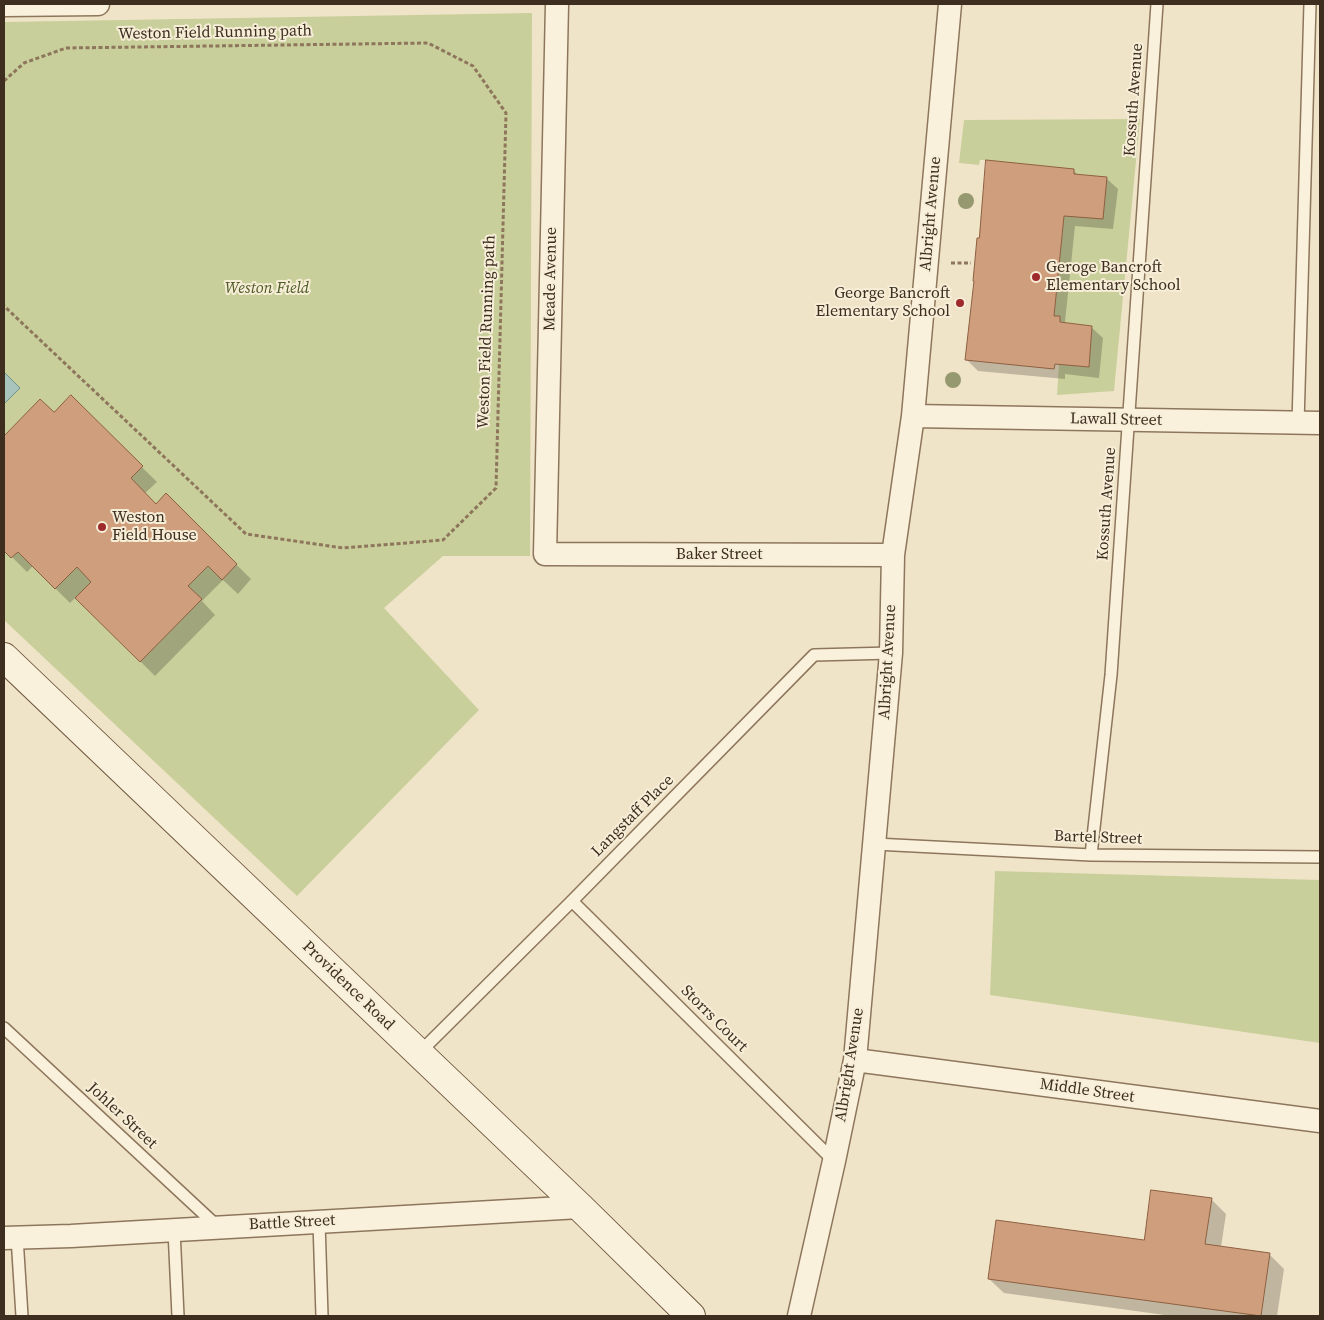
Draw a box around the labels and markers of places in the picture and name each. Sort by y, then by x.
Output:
place label: Geroge Bancroft Elementary School [1046,258,1180,296]
marker: Geroge Bancroft Elementary School [1030,271,1042,283]
place label: George Bancroft Elementary School [816,284,950,322]
marker: George Bancroft Elementary School [954,297,966,309]
place label: Weston Field House [112,508,197,546]
marker: Weston Field House [96,521,108,533]

